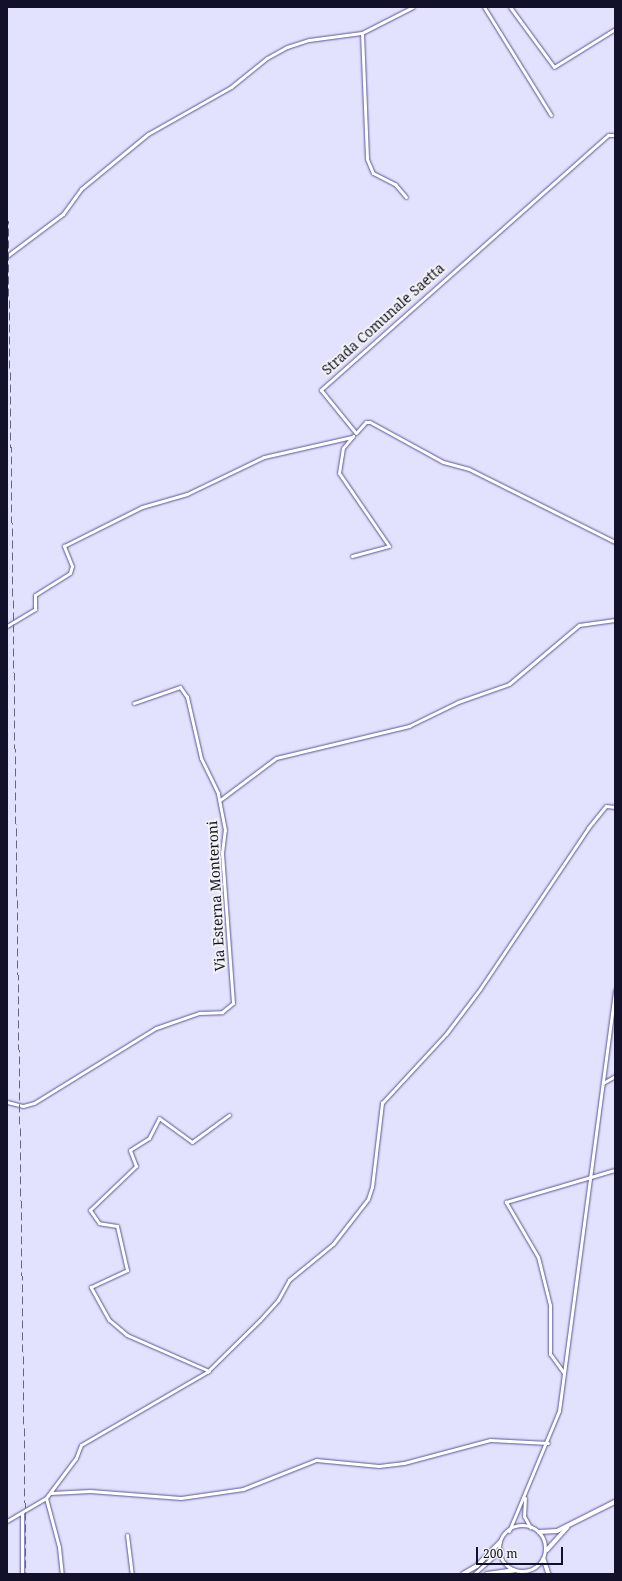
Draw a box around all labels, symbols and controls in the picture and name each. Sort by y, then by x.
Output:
street label: Strada Comunale Saetta [318,260,448,378]
street label: Via Esterna Monteroni [204,820,228,972]
scale bar [478,1539,565,1565]
text: 200 m [483,1545,518,1562]

